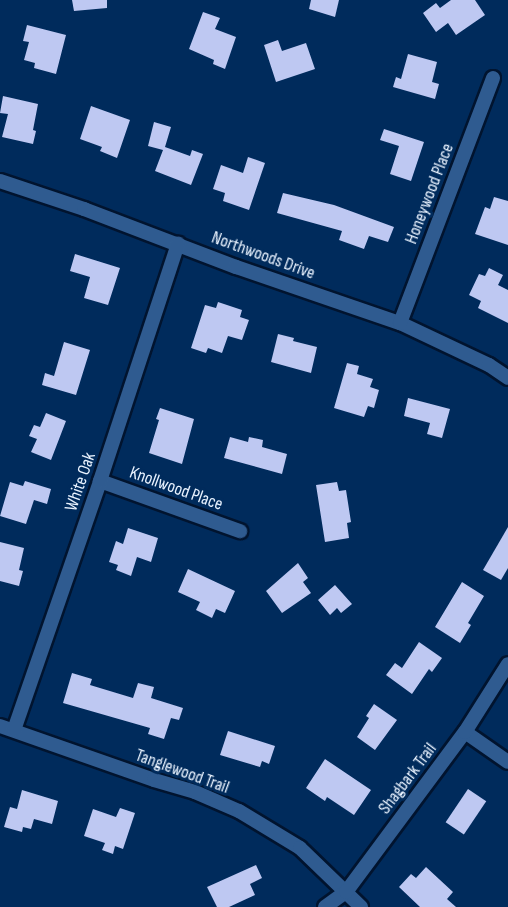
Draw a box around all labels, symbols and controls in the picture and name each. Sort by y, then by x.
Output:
street label: Honeywood Place [401,141,459,247]
street label: Northwoods Drive [208,227,318,285]
street label: White Oak [61,450,101,514]
street label: Knollwood Place [127,462,225,516]
street label: Shagbark Trail [374,739,442,819]
street label: Tanglewood Trail [132,745,232,799]

